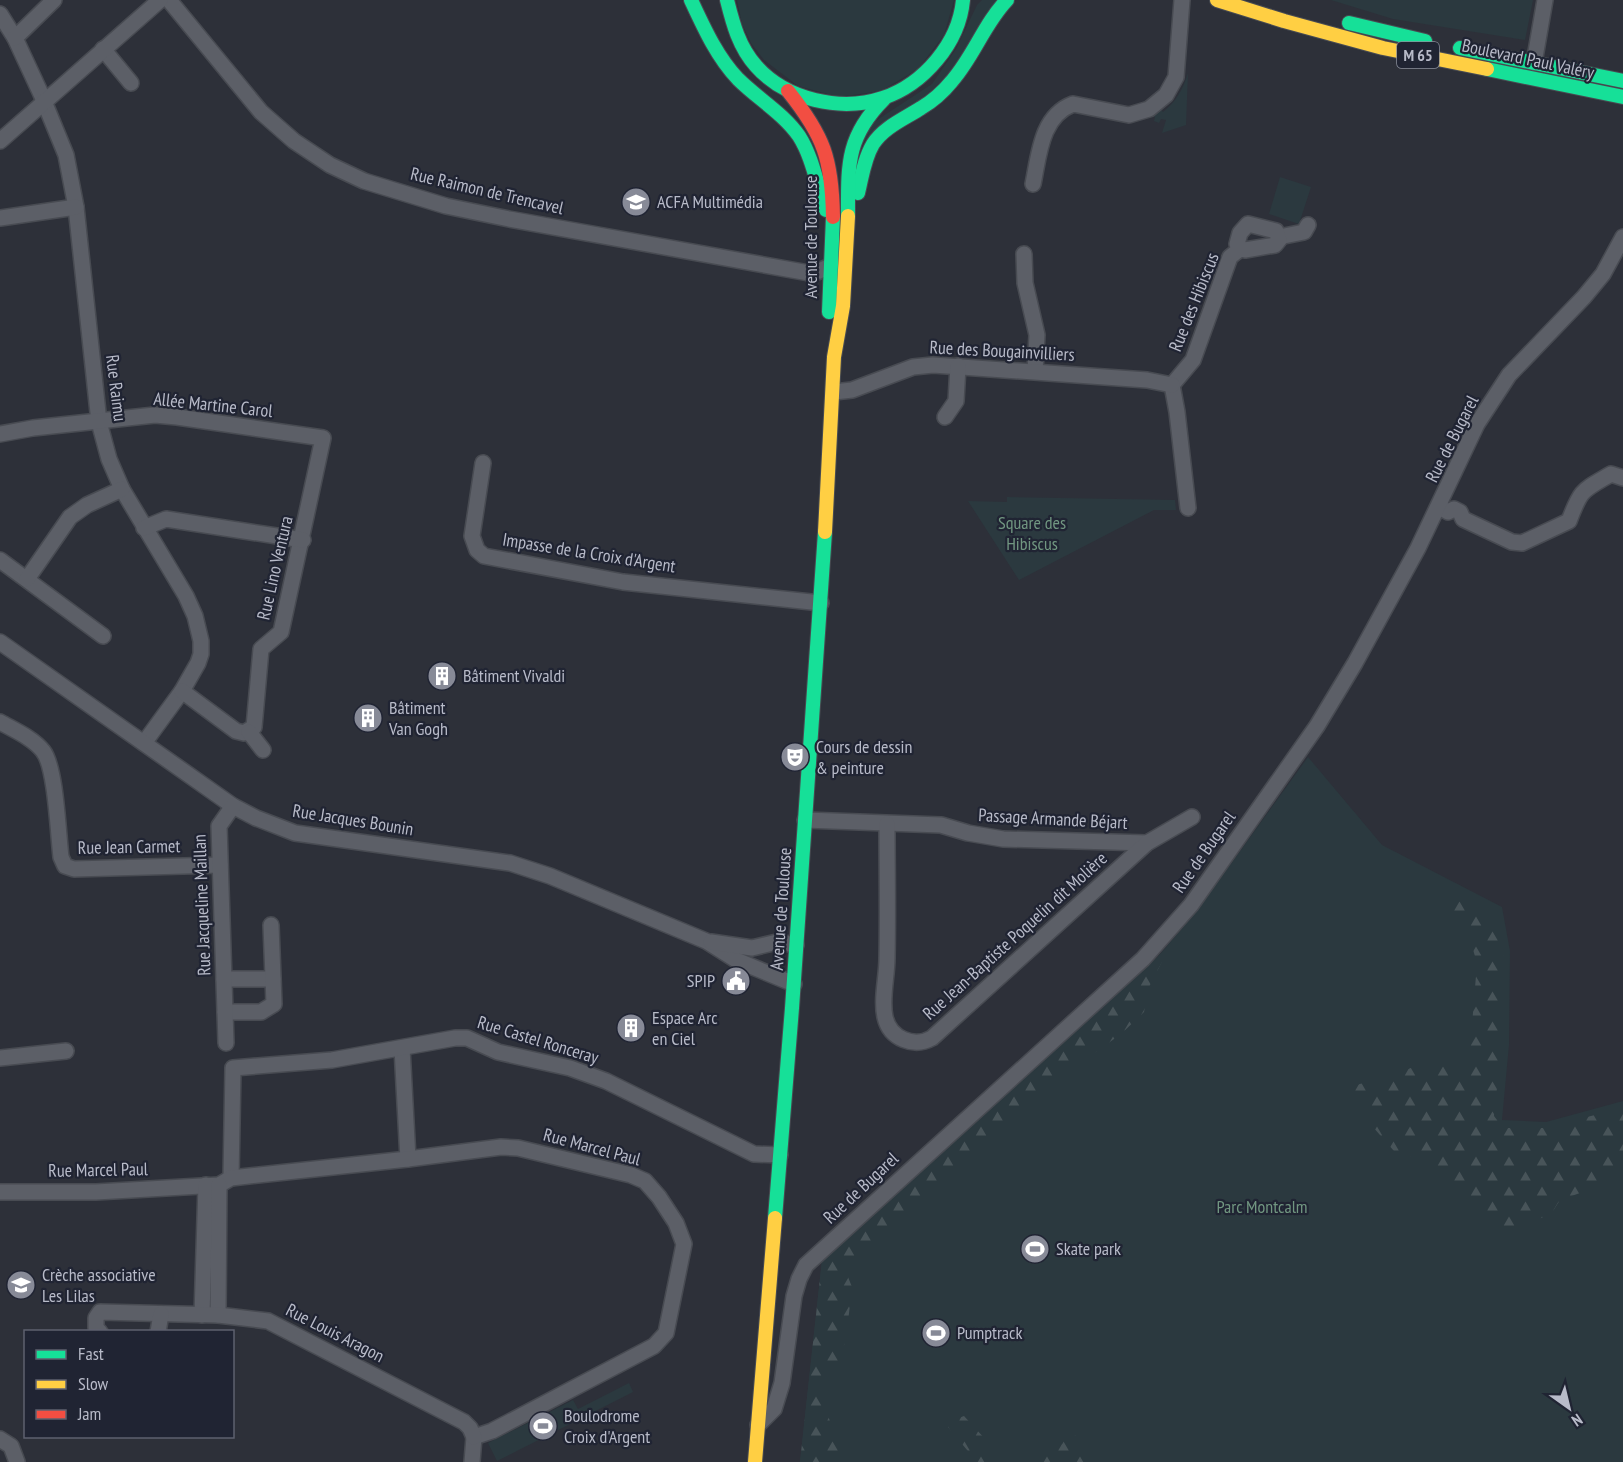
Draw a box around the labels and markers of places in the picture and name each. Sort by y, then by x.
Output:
school or university icon: ACFA Multimédia [620,186,652,218]
place label: ACFA Multimédia [657,190,763,213]
building icon: Bâtiment Vivaldi [426,660,458,692]
place label: Bâtiment Vivaldi [463,664,565,687]
place label: Bâtiment Van Gogh [388,696,448,740]
building icon: Bâtiment Van Gogh [352,702,384,734]
place label: Cours de dessin & peinture [816,735,912,779]
theatre icon: Cours de dessin & peinture [779,741,811,773]
public building icon: SPIP [720,965,752,997]
place label: SPIP [687,969,715,992]
place label: Espace Arc en Ciel [652,1006,718,1050]
building icon: Espace Arc en Ciel [615,1012,647,1044]
sports icon: Skate park [1019,1233,1051,1265]
place label: Skate park [1056,1237,1121,1260]
place label: Crèche associative Les Lilas [42,1263,156,1307]
school or university icon: Crèche associative Les Lilas [5,1269,37,1301]
sports icon: Pumptrack [920,1317,952,1349]
place label: Pumptrack [957,1321,1022,1344]
place label: Boulodrome Croix d'Argent [564,1404,650,1448]
sports icon: Boulodrome Croix d'Argent [527,1410,559,1442]

